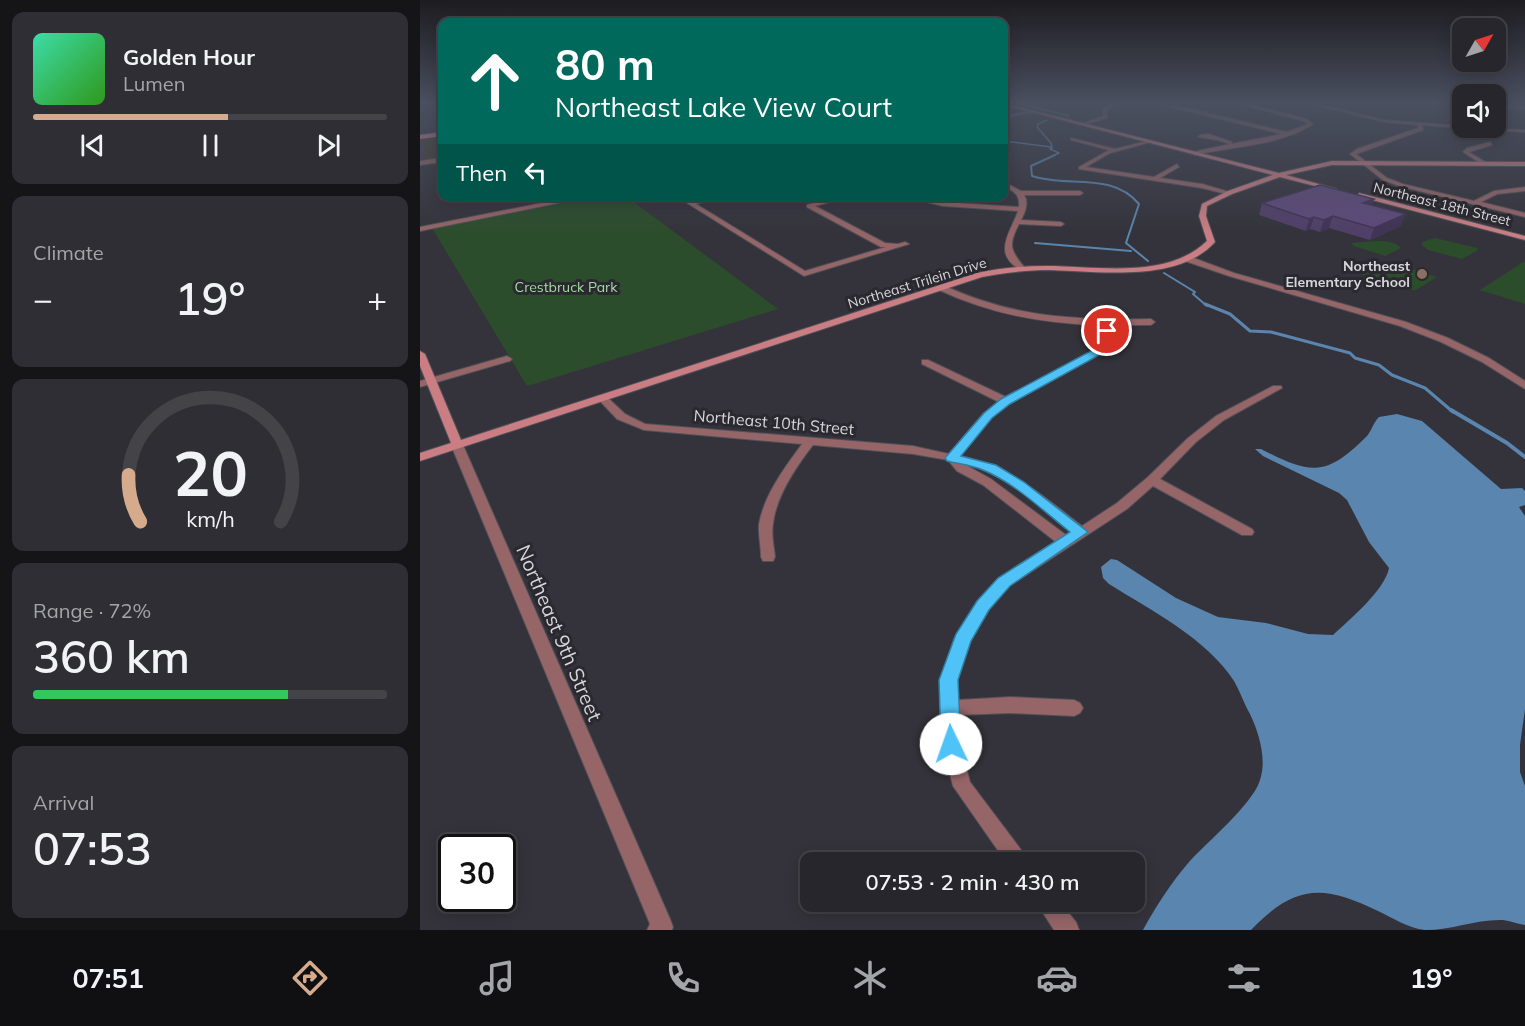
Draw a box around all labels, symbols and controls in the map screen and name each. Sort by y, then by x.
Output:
north arrow [1452,18,1506,72]
map controls [1452,18,1506,138]
text: 80 m [555,38,655,91]
icon: ahead [456,42,534,120]
text: Golden Hour [123,43,255,71]
text: Lumen [123,71,185,96]
button: sound [1452,84,1506,138]
text: Northeast Lake View Court [555,90,892,124]
icon: previous [76,129,109,162]
icon: pause [194,129,227,162]
icon: next [312,129,345,162]
icon: left [519,156,552,189]
text: Then [456,159,507,187]
street label: Northeast 18th Street [1372,178,1513,230]
text: Climate [33,240,104,265]
street label: Northeast Trilein Drive [845,253,989,313]
place label: Northeast Elementary School [1286,257,1411,291]
marker: Northeast Elementary School [1415,267,1429,281]
text: 19° [175,270,245,326]
text: − [33,278,53,319]
text: + [367,278,387,319]
park label: Crestbruck Park [515,278,618,296]
pin [1081,305,1132,356]
icon: arrive [1090,314,1123,347]
street label: Northeast 10th Street [693,405,855,439]
text: 20 [173,433,247,512]
text: km/h [186,505,234,532]
street label: Northeast 9th Street [511,541,608,725]
text: Range · 72% [33,598,151,623]
text: 360 km [33,628,190,684]
position arrow [919,712,983,776]
text: Arrival [33,790,94,815]
text: 07:53 [33,820,152,876]
speed limit sign: 30 [438,834,516,912]
text: 07:53 · 2 min · 430 m [865,868,1080,896]
icon: directions [289,957,331,999]
icon: music [476,957,518,999]
icon: phone [662,957,704,999]
icon: climate [849,957,891,999]
icon: car [1036,957,1078,999]
icon: filters [1223,957,1265,999]
text: 07:51 [72,961,144,995]
text: 19° [1410,961,1452,995]

